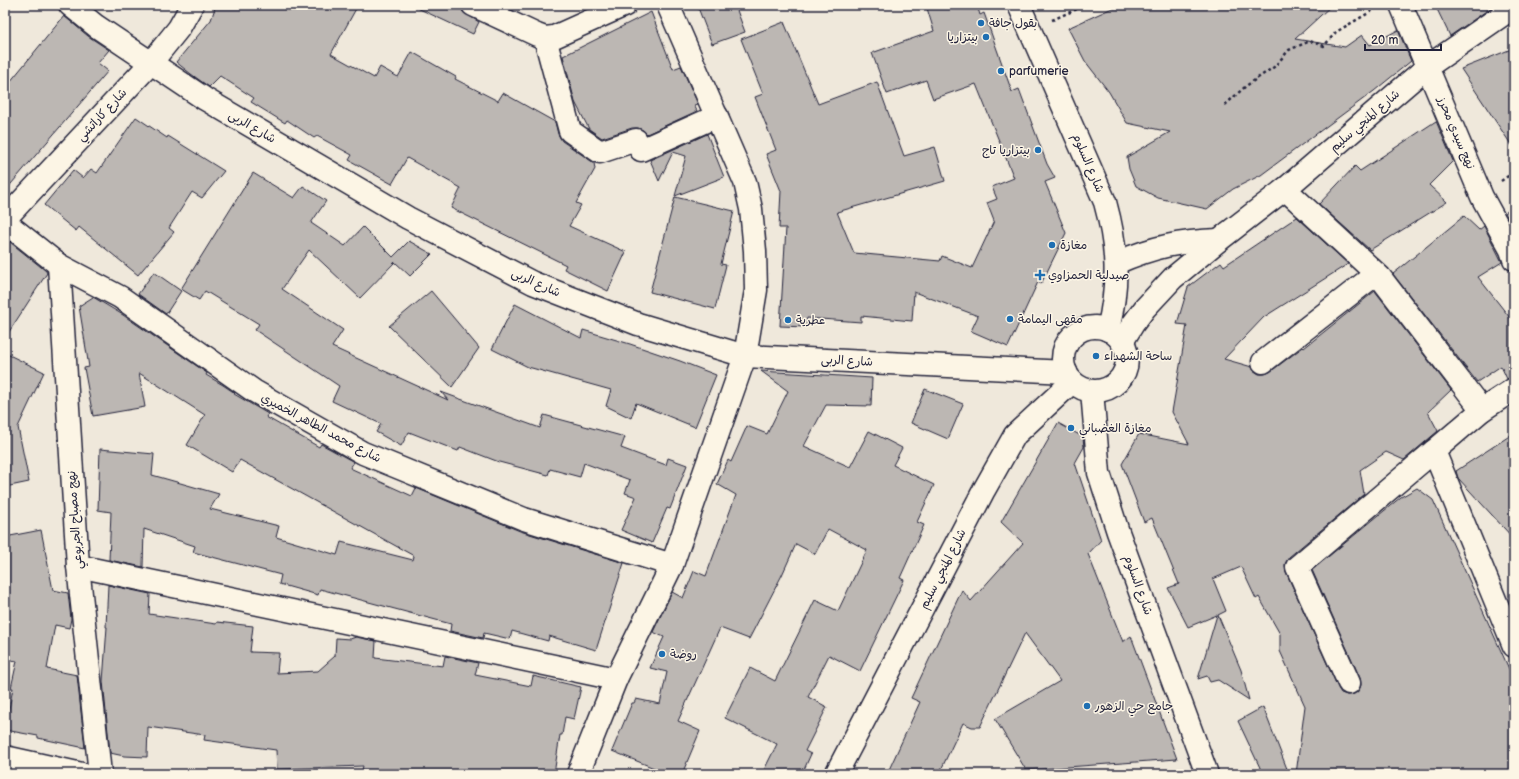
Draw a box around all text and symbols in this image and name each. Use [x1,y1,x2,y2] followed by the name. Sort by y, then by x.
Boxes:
[989,16,1037,31] place label: بقول جافة
[976,18,986,28] marker: بقول جافة
[1365,26,1441,52] scale bar
[947,30,978,45] place label: بيتزاريا
[981,32,991,42] marker: بيتزاريا
[1371,33,1398,48] text: 20 m
[1009,64,1069,79] place label: parfumerie
[996,66,1006,76] marker: parfumerie
[74,85,132,147] street label: شارع كاراتشي
[1327,87,1405,158] street label: شارع المنجي سليم
[1433,94,1478,172] street label: نهج سيدي محرز
[225,108,278,147] street label: شارع الربى
[1068,131,1107,195] street label: شارع السلوم
[982,143,1030,159] place label: بيتزاريا تاج
[1033,145,1043,155] marker: بيتزاريا تاج
[1060,238,1087,253] place label: مغازة
[1047,240,1057,250] marker: مغازة
[509,266,563,301] street label: شارع الربى
[1048,268,1129,284] place label: صيدلية الحمزاوي
[1035,270,1045,280] marker: صيدلية الحمزاوي
[1018,312,1083,327] place label: مقهى اليمامة
[796,313,825,328] place label: عطرية
[1005,314,1015,324] marker: مقهى اليمامة
[783,315,793,325] marker: عطرية
[1104,349,1172,364] place label: ساحة الشهداء
[1091,351,1101,361] marker: ساحة الشهداء
[821,352,873,371] street label: شارع الربى
[258,390,384,467] street label: شارع محمد الطاهر الخميري
[1079,421,1151,439] place label: مغازة الغضباني
[1066,423,1076,433] marker: مغازة الغضباني
[64,470,89,570] street label: نهج مصباح الجربوعي
[916,527,972,613] street label: شارع المنجي سليم
[1119,553,1156,617] street label: شارع السلوم
[670,647,697,662] place label: روضة
[657,649,667,659] marker: روضة
[1094,699,1173,717] place label: جامع حي الزهور
[1082,701,1092,711] marker: جامع حي الزهور

